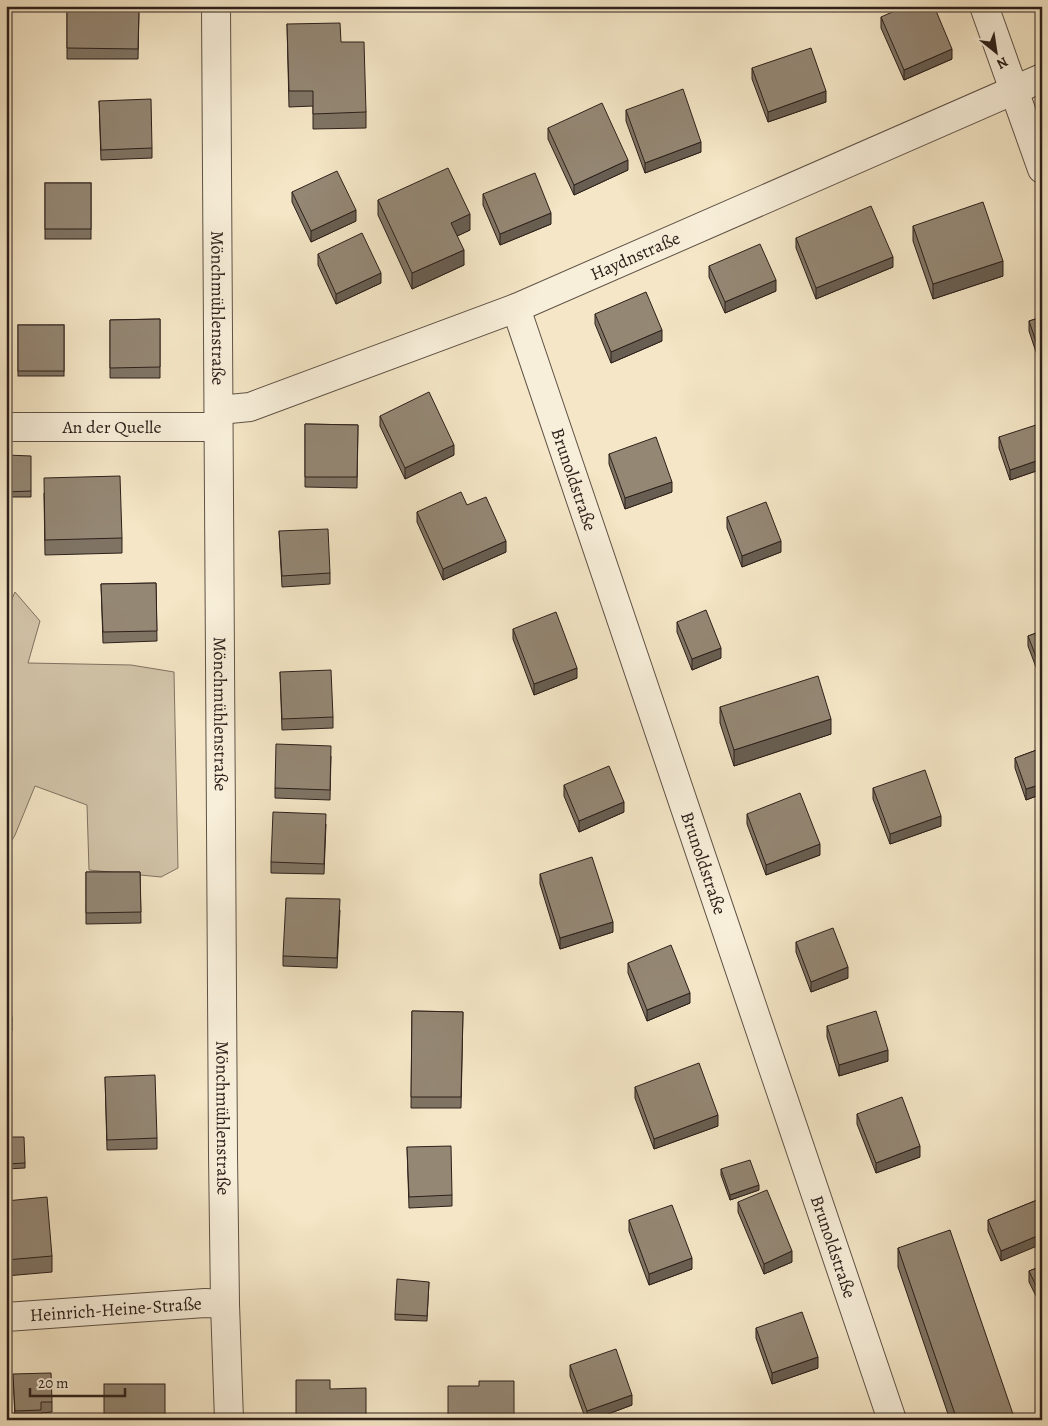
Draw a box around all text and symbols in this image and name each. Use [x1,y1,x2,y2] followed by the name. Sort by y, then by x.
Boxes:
[970,28,1020,78] north arrow
[993,52,1011,74] text: N
[587,226,684,286] street label: Haydnstraße
[205,231,230,385] street label: Mönchmühlenstraße
[61,415,162,439] street label: An der Quelle
[545,425,603,534] street label: Brunoldstraße
[208,637,233,791] street label: Mönchmühlenstraße
[675,809,732,918] street label: Brunoldstraße
[210,1041,236,1196] street label: Mönchmühlenstraße
[805,1192,862,1301] street label: Brunoldstraße
[29,1291,203,1327] street label: Heinrich-Heine-Straße
[30,1366,125,1398] scale bar
[38,1373,69,1393] text: 20 m

